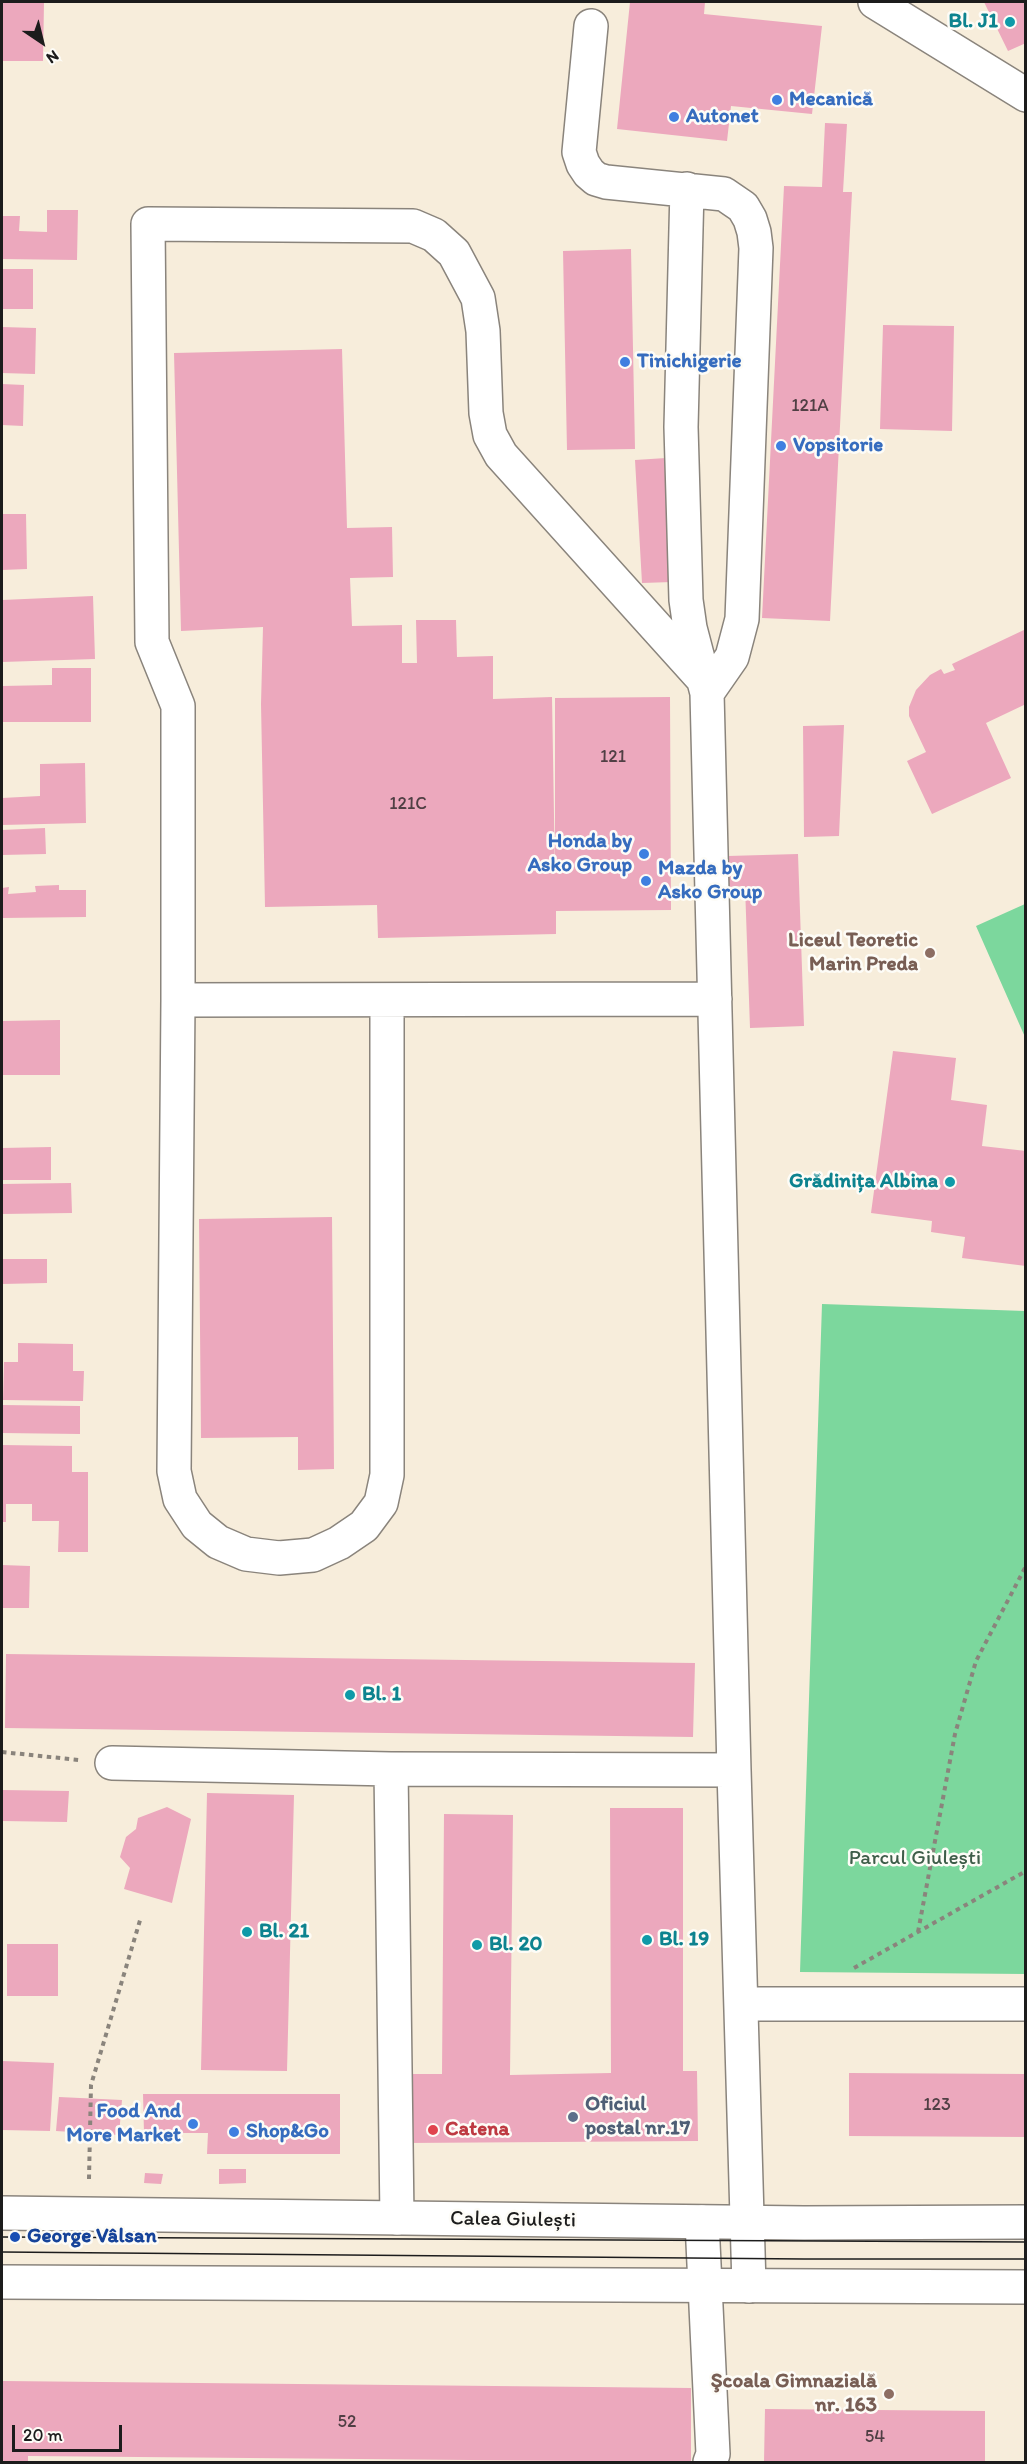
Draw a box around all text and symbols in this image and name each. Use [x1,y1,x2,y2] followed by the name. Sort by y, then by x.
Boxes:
[949,9,998,35] place label: Bl. J1
[12,12,72,72] north arrow
[1003,15,1017,29] marker: Bl. J1
[43,46,62,68] text: N
[789,87,873,113] place label: Mecanică
[770,93,784,107] marker: Mecanică
[686,104,759,130] place label: Autonet
[667,110,681,124] marker: Autonet
[637,349,742,375] place label: Tinichigerie
[618,355,632,369] marker: Tinichigerie
[791,395,829,417] house number: 121A
[793,433,883,459] place label: Vopsitorie
[774,439,788,453] marker: Vopsitorie
[600,746,626,768] house number: 121
[389,793,427,815] house number: 121C
[528,829,632,879] place label: Honda by Asko Group
[637,847,651,861] marker: Honda by Asko Group
[658,856,762,906] place label: Mazda by Asko Group
[639,874,653,888] marker: Mazda by Asko Group
[788,928,918,978] place label: Liceul Teoretic Marin Preda
[923,946,937,960] marker: Liceul Teoretic Marin Preda
[789,1169,938,1195] place label: Grădinița Albina
[943,1175,957,1189] marker: Grădinița Albina
[362,1682,401,1708] place label: Bl. 1
[343,1688,357,1702] marker: Bl. 1
[849,1846,981,1872] park label: Parcul Giulești
[259,1919,309,1945] place label: Bl. 21
[240,1925,254,1939] marker: Bl. 21
[659,1927,709,1953] place label: Bl. 19
[489,1932,542,1958] place label: Bl. 20
[640,1933,654,1947] marker: Bl. 19
[470,1938,484,1952] marker: Bl. 20
[585,2092,690,2142] place label: Oficiul postal nr.17
[923,2094,951,2116] house number: 123
[66,2099,181,2149] place label: Food And More Market
[566,2110,580,2124] marker: Oficiul postal nr.17
[186,2117,200,2131] marker: Food And More Market
[445,2117,509,2143] place label: Catena
[246,2119,329,2145] place label: Shop&Go
[426,2123,440,2137] marker: Catena
[227,2125,241,2139] marker: Shop&Go
[450,2206,576,2234] street label: Calea Giulești
[27,2224,157,2250] place label: George Vâlsan
[8,2230,22,2244] marker: George Vâlsan
[711,2369,877,2419] place label: Şcoala Gimnazială nr. 163
[882,2387,896,2401] marker: Şcoala Gimnazială nr. 163
[338,2411,356,2433] house number: 52
[15,2413,124,2451] scale bar
[23,2424,63,2446] text: 20 m
[865,2426,885,2448] house number: 54

